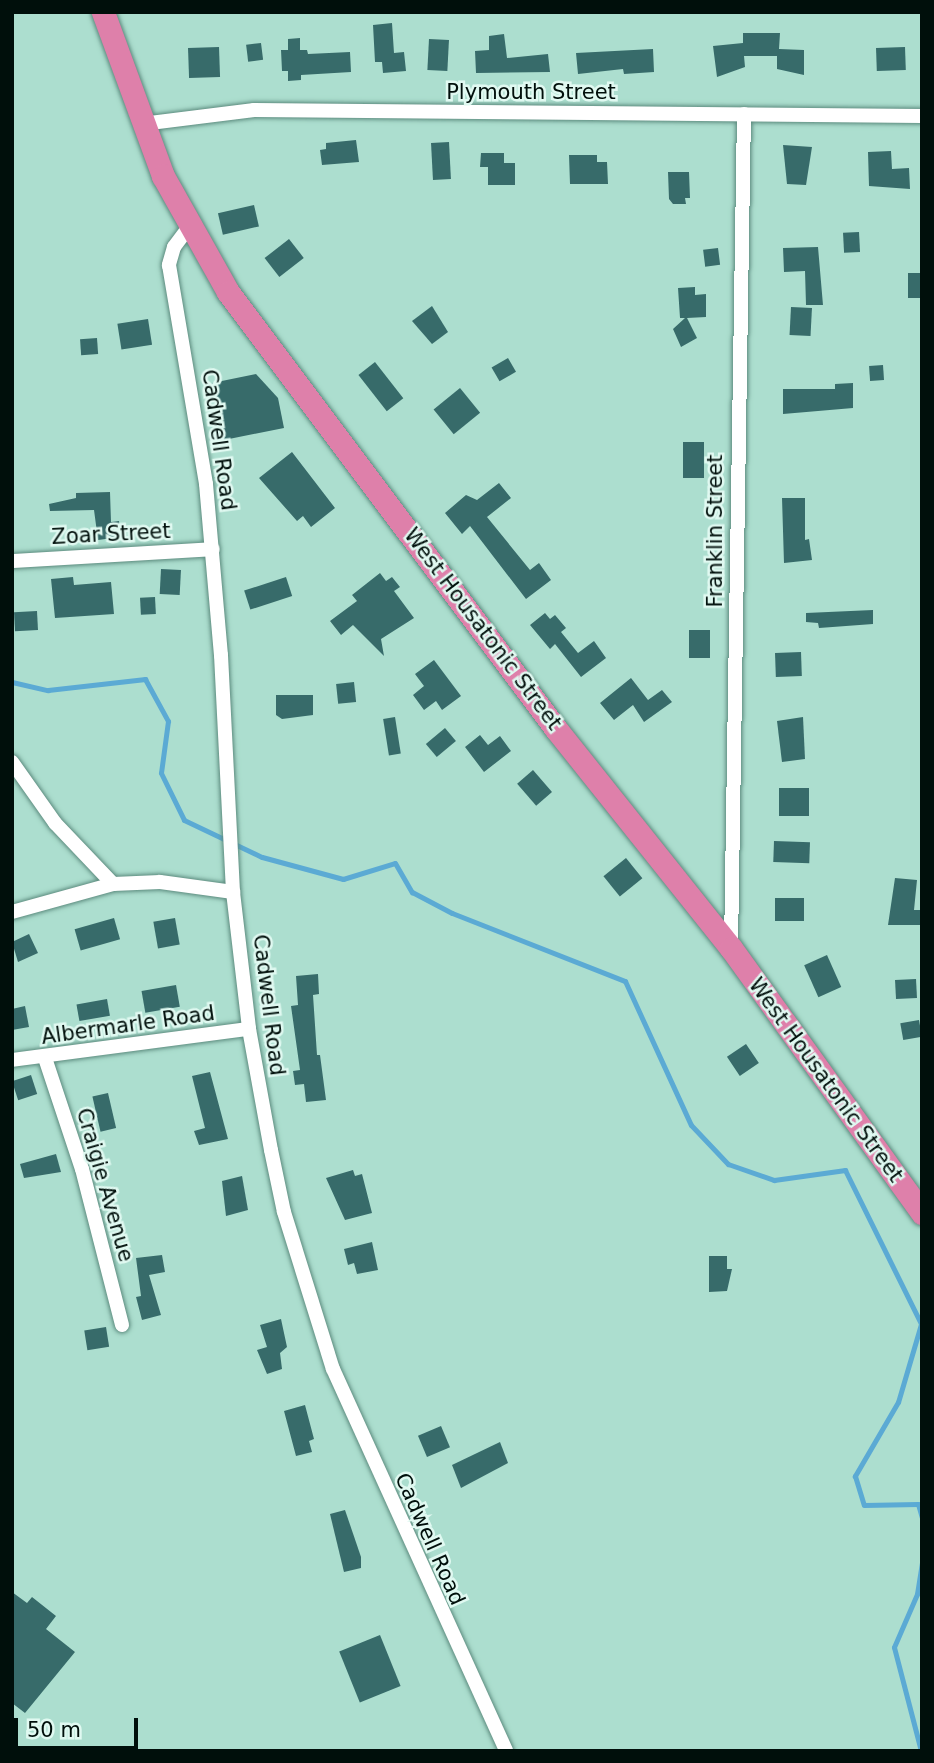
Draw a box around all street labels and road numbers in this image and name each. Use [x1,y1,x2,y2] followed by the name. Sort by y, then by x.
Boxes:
[446,79,616,105] street label: Plymouth Street
[197,368,241,512] street label: Cadwell Road
[702,455,728,607] street label: Franklin Street
[51,518,171,550] street label: Zoar Street
[399,523,567,735] street label: West Housatonic Street
[248,933,290,1077] street label: Cadwell Road
[743,973,909,1187] street label: West Housatonic Street
[40,1000,216,1050] street label: Albermarle Road
[71,1105,139,1265] street label: Craigie Avenue
[390,1469,470,1609] street label: Cadwell Road

